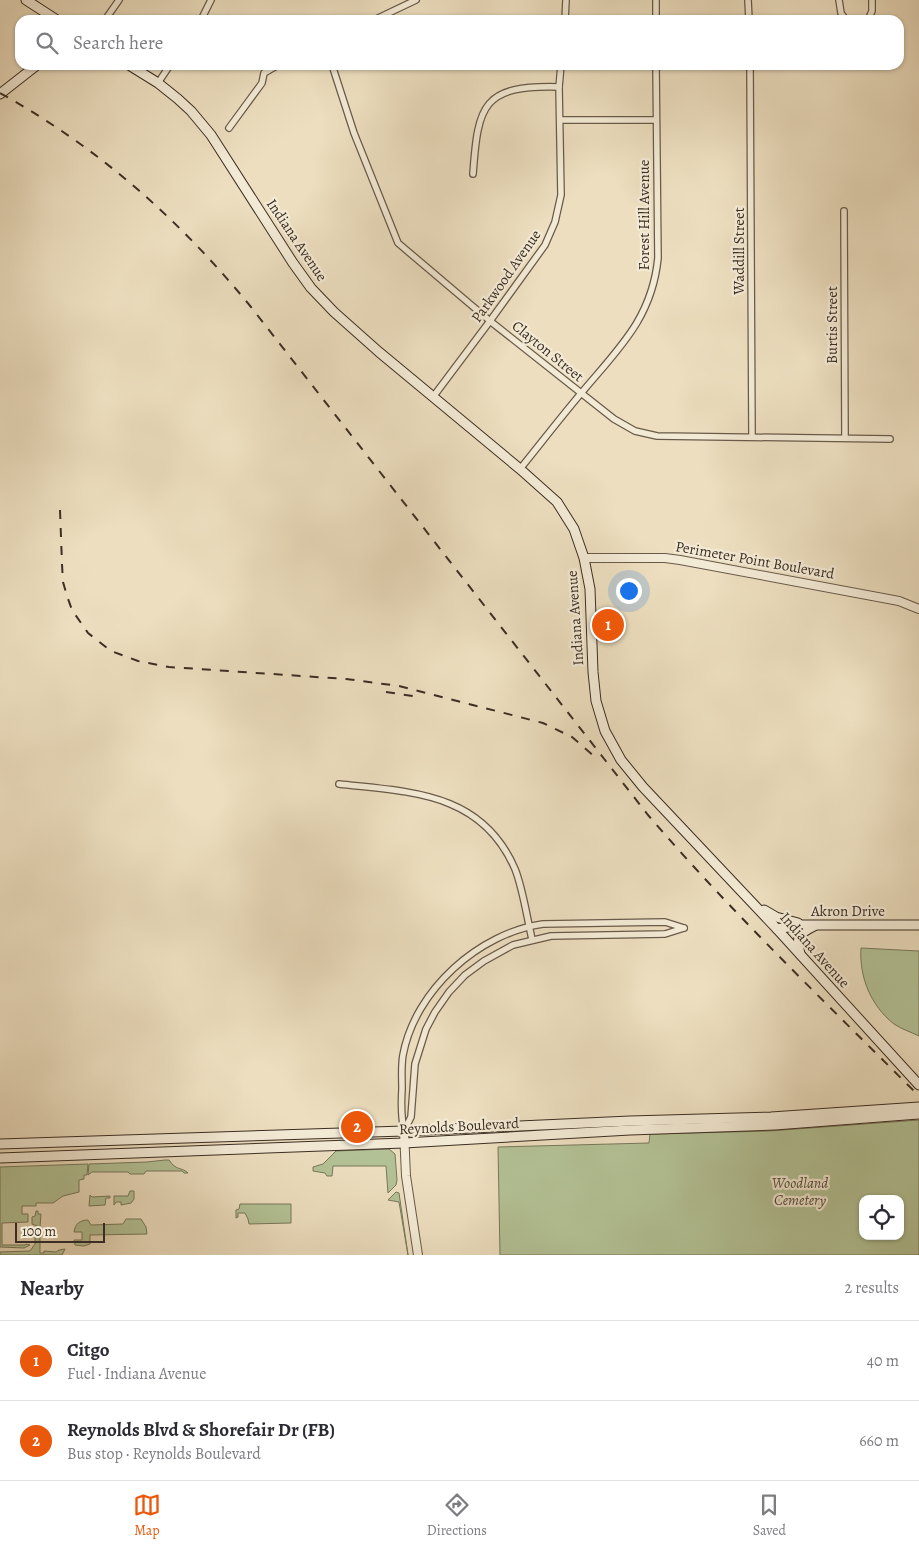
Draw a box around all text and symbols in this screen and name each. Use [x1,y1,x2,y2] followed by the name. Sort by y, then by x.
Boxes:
[15,15,904,70] search box
[33,29,61,57] icon: search
[73,30,163,56] text: Search here
[634,159,654,271] street label: Forest Hill Avenue
[262,195,332,285] street label: Indiana Avenue
[729,207,749,296] street label: Waddill Street
[467,225,546,326] street label: Parkwood Avenue
[822,286,842,364] street label: Burtis Street
[508,316,588,386] street label: Clayton Street
[674,536,837,584] street label: Perimeter Point Boulevard
[562,569,588,666] street label: Indiana Avenue
[616,578,642,604] your location
[592,606,624,644] pin: 1
[810,901,885,921] street label: Akron Drive
[776,908,855,992] street label: Indiana Avenue
[341,1108,373,1146] pin: 2
[398,1113,521,1139] street label: Reynolds Boulevard
[772,1173,828,1210] park label: Woodland Cemetery
[859,1195,904,1240] map controls
[859,1195,904,1240] button: locate
[15,1220,105,1243] scale bar
[22,1222,56,1241] text: 100 m
[20,1274,83,1302] text: Nearby
[844,1277,899,1299] text: 2 results
[67,1337,110,1363] text: Citgo
[33,1350,39,1372] text: 1
[867,1350,899,1372] text: 40 m
[67,1363,206,1385] text: Fuel · Indiana Avenue
[67,1417,335,1443] text: Reynolds Blvd & Shorefair Dr (FB)
[32,1430,40,1452] text: 2
[859,1430,899,1452] text: 660 m
[67,1443,261,1465] text: Bus stop · Reynolds Boulevard
[133,1491,161,1540] tab: Map
[427,1491,487,1540] tab: Directions
[753,1491,786,1540] tab: Saved

